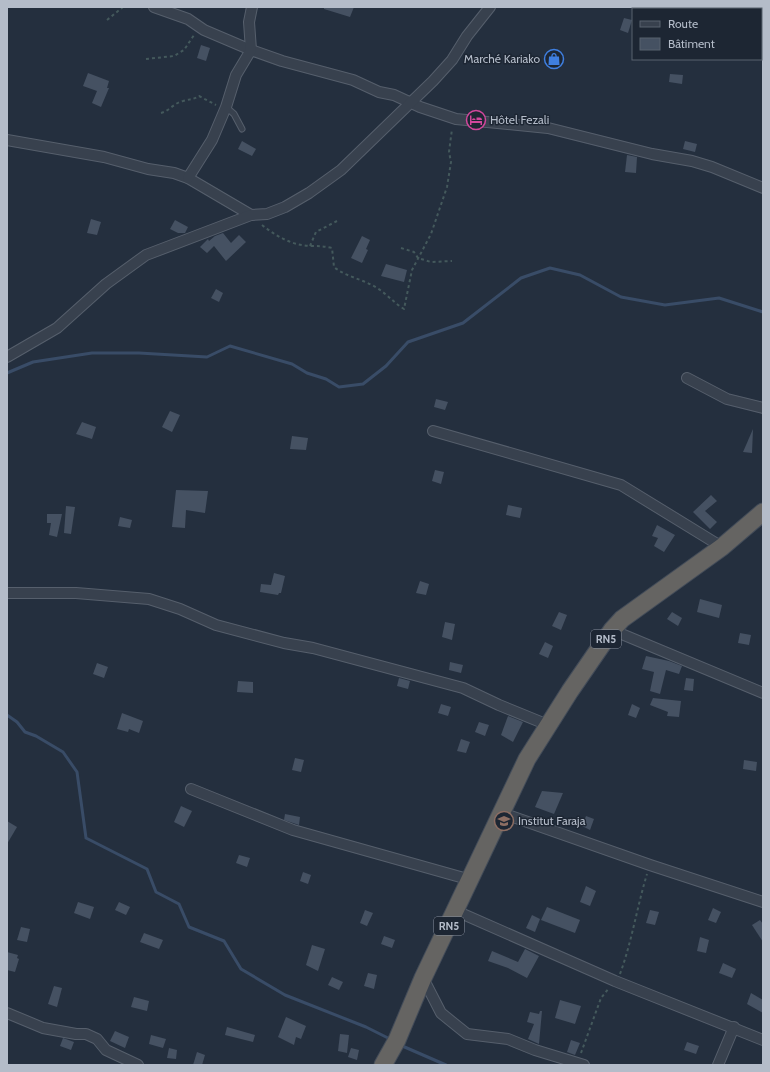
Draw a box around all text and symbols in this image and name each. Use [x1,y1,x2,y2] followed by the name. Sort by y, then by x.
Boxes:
[632,8,762,60] legend
[668,16,698,31] text: Route
[668,36,715,51] text: Bâtiment
[543,48,565,70] shop icon: Marché Kariako
[464,51,540,66] place label: Marché Kariako
[465,109,487,131] hotel icon: Hôtel Fezali
[490,112,549,127] place label: Hôtel Fezali
[591,630,621,648] road number: RN5
[493,810,515,832] school or university icon: Institut Faraja
[518,813,586,828] place label: Institut Faraja
[434,917,464,935] road number: RN5

